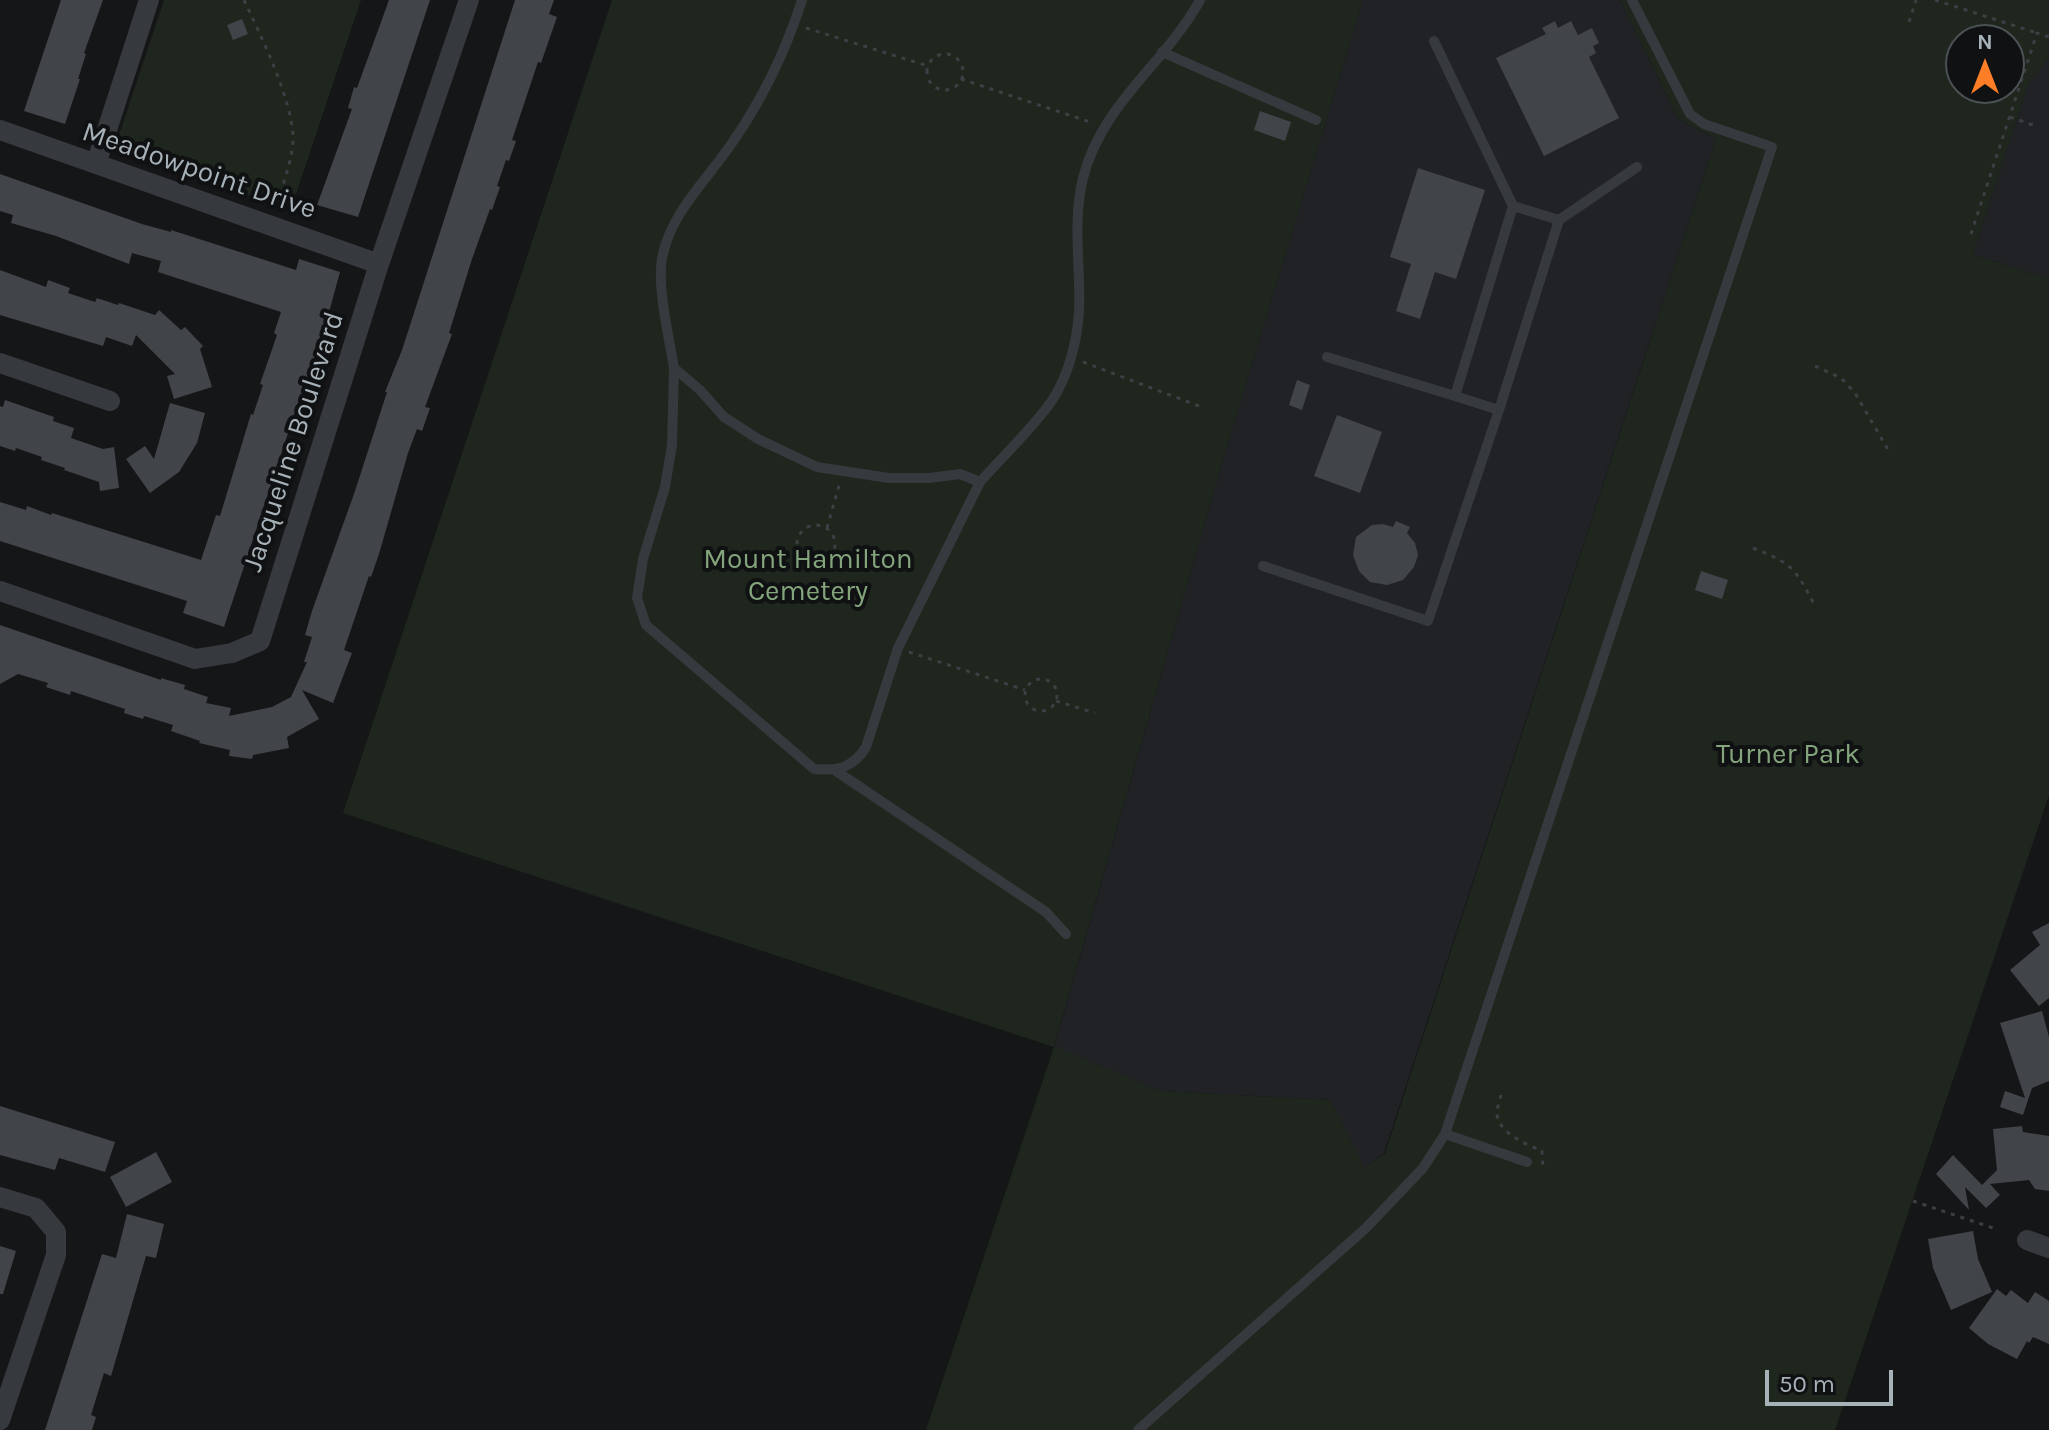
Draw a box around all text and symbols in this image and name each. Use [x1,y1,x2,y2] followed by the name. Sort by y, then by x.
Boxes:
[1945,24,2025,104] north arrow
[1977,29,1993,55] text: N
[78,115,320,227] street label: Meadowpoint Drive
[236,308,352,576] street label: Jacqueline Boulevard
[703,543,913,609] park label: Mount Hamilton Cemetery
[1716,738,1860,772] park label: Turner Park
[1769,1354,1897,1404] scale bar
[1779,1370,1835,1398] text: 50 m

